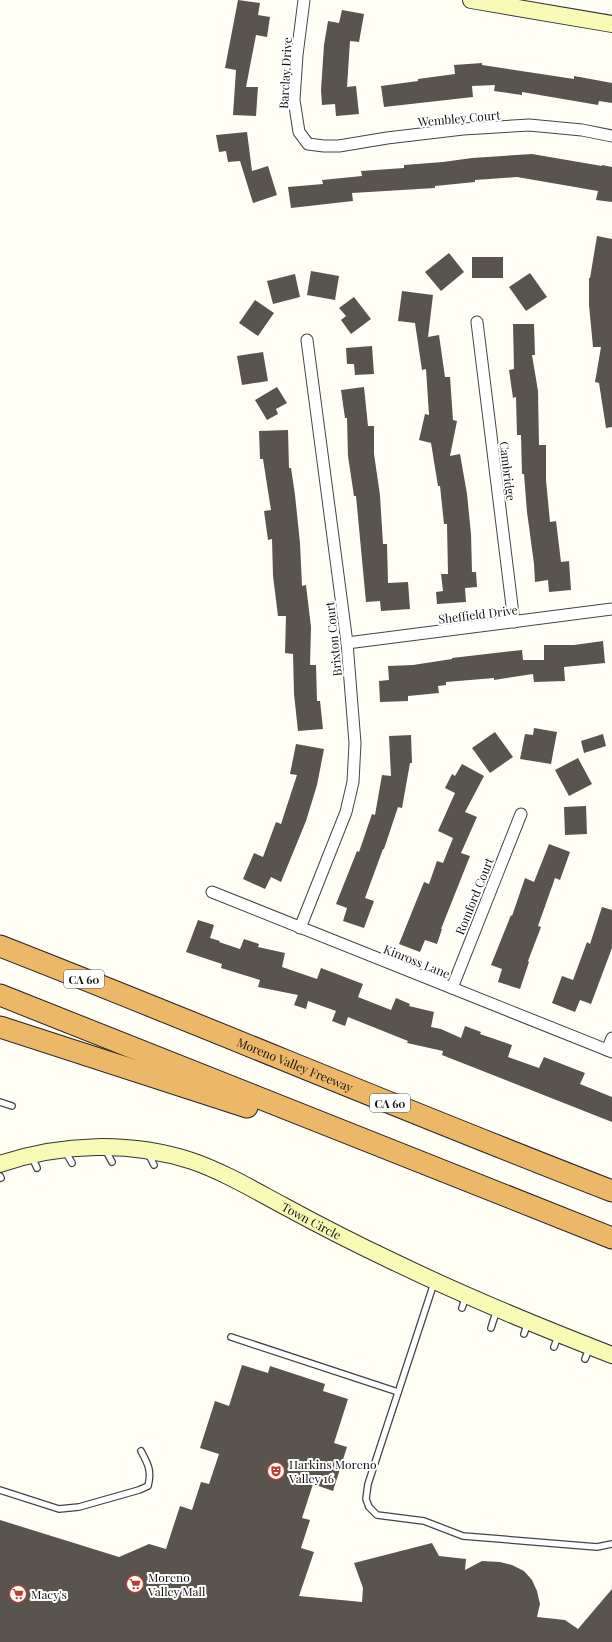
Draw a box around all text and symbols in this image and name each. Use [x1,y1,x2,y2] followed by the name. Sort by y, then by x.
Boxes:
[275,37,295,109] street label: Barclay Drive
[416,106,502,130] street label: Wembley Court
[496,440,520,502] street label: Cambridge
[321,600,345,677] street label: Brixton Court
[438,601,518,627] street label: Sheffield Drive
[451,854,497,937] street label: Romford Court
[381,940,453,982] street label: Kinross Lane
[64,970,104,988] road number: CA 60
[235,1034,355,1095] street label: Moreno Valley Freeway
[370,1094,410,1112] road number: CA 60
[279,1198,344,1243] street label: Town Circle
[288,1456,377,1486] place label: Harkins Moreno Valley 16
[266,1461,286,1481] theatre icon: Harkins Moreno Valley 16
[147,1569,206,1599] place label: Moreno Valley Mall
[125,1574,145,1594] supermarket icon: Moreno Valley Mall
[8,1584,28,1604] supermarket icon: Macy's
[31,1586,67,1602] place label: Macy's

